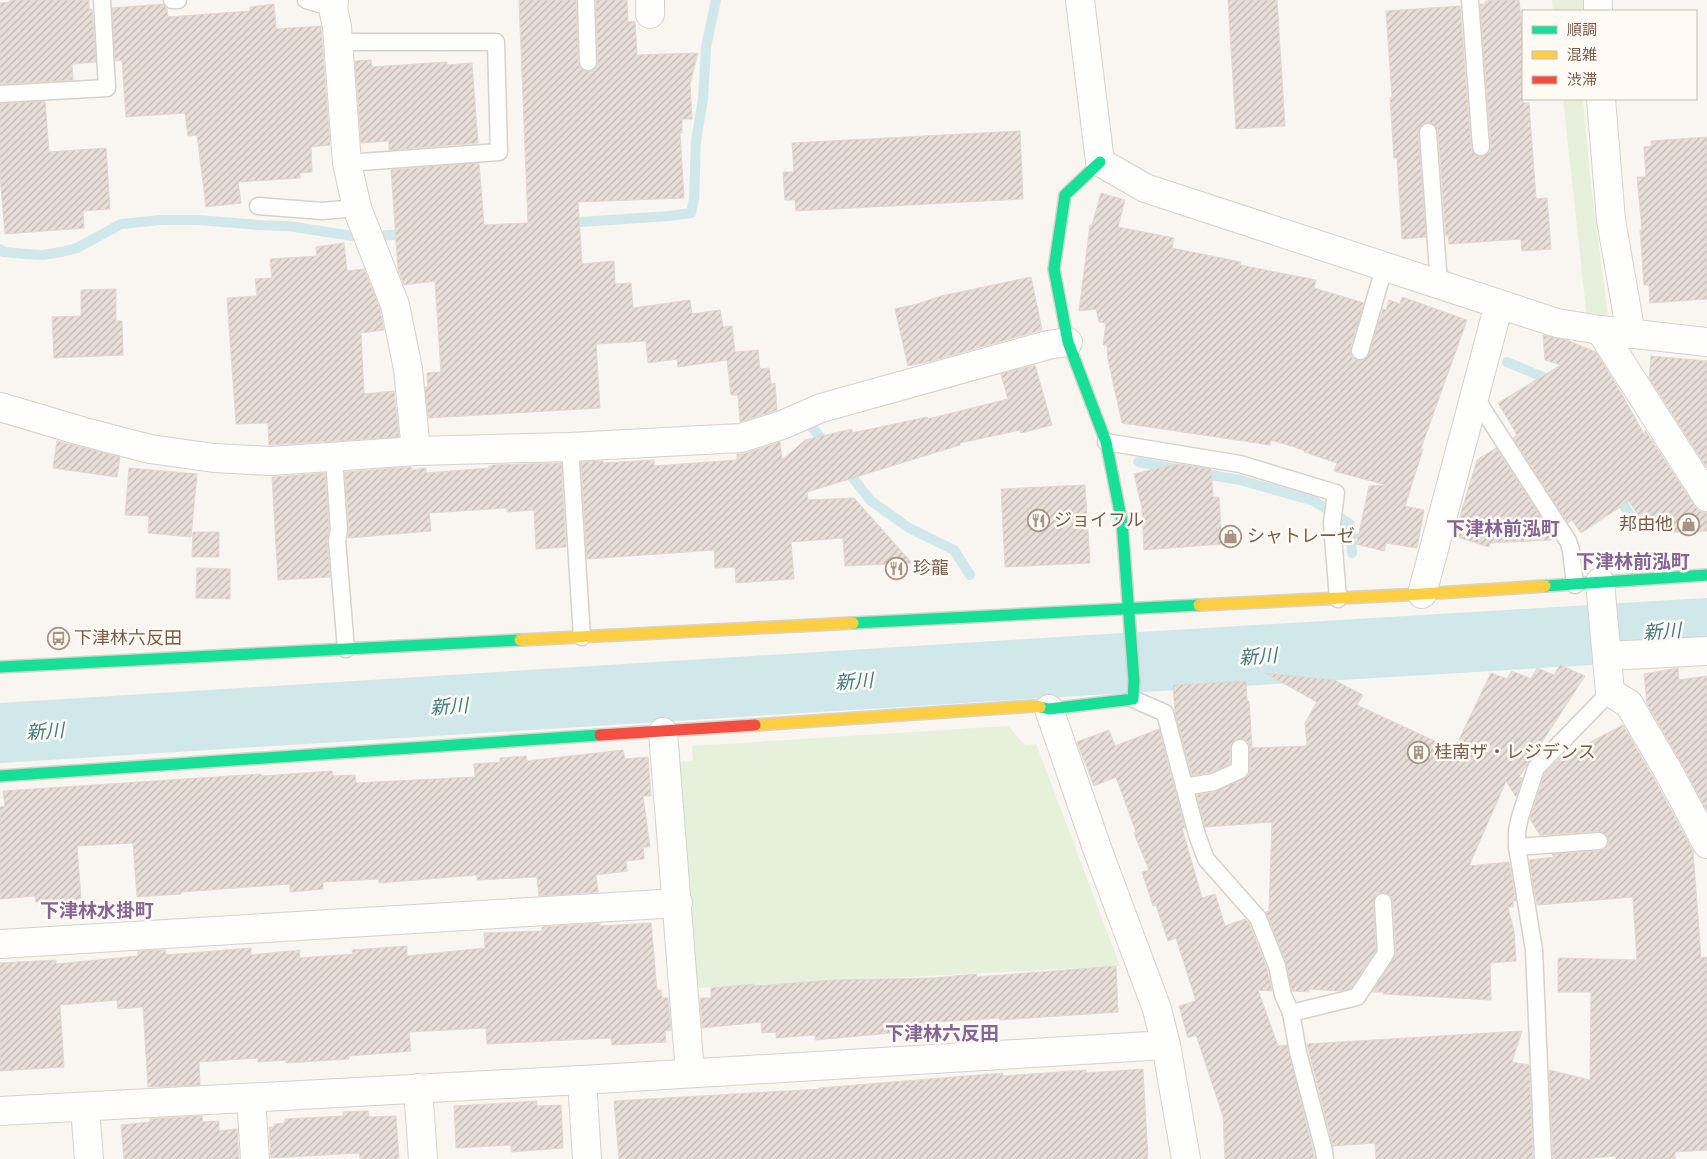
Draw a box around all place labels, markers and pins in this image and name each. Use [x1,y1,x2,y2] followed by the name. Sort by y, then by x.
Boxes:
[1026,508,1050,532] restaurant icon: ジョイフル
[1054,509,1144,530] place label: ジョイフル
[1677,512,1701,536] shop icon: 邦由他
[1619,513,1673,534] place label: 邦由他
[1219,524,1243,548] shop icon: シャトレーゼ
[1247,525,1355,546] place label: シャトレーゼ
[885,556,909,580] restaurant icon: 珍龍
[913,557,949,578] place label: 珍龍
[46,626,70,650] bus stop icon: 下津林六反田
[74,627,182,648] place label: 下津林六反田
[1406,740,1430,764] building icon: 桂南ザ・レジデンス
[1434,741,1596,762] place label: 桂南ザ・レジデンス

